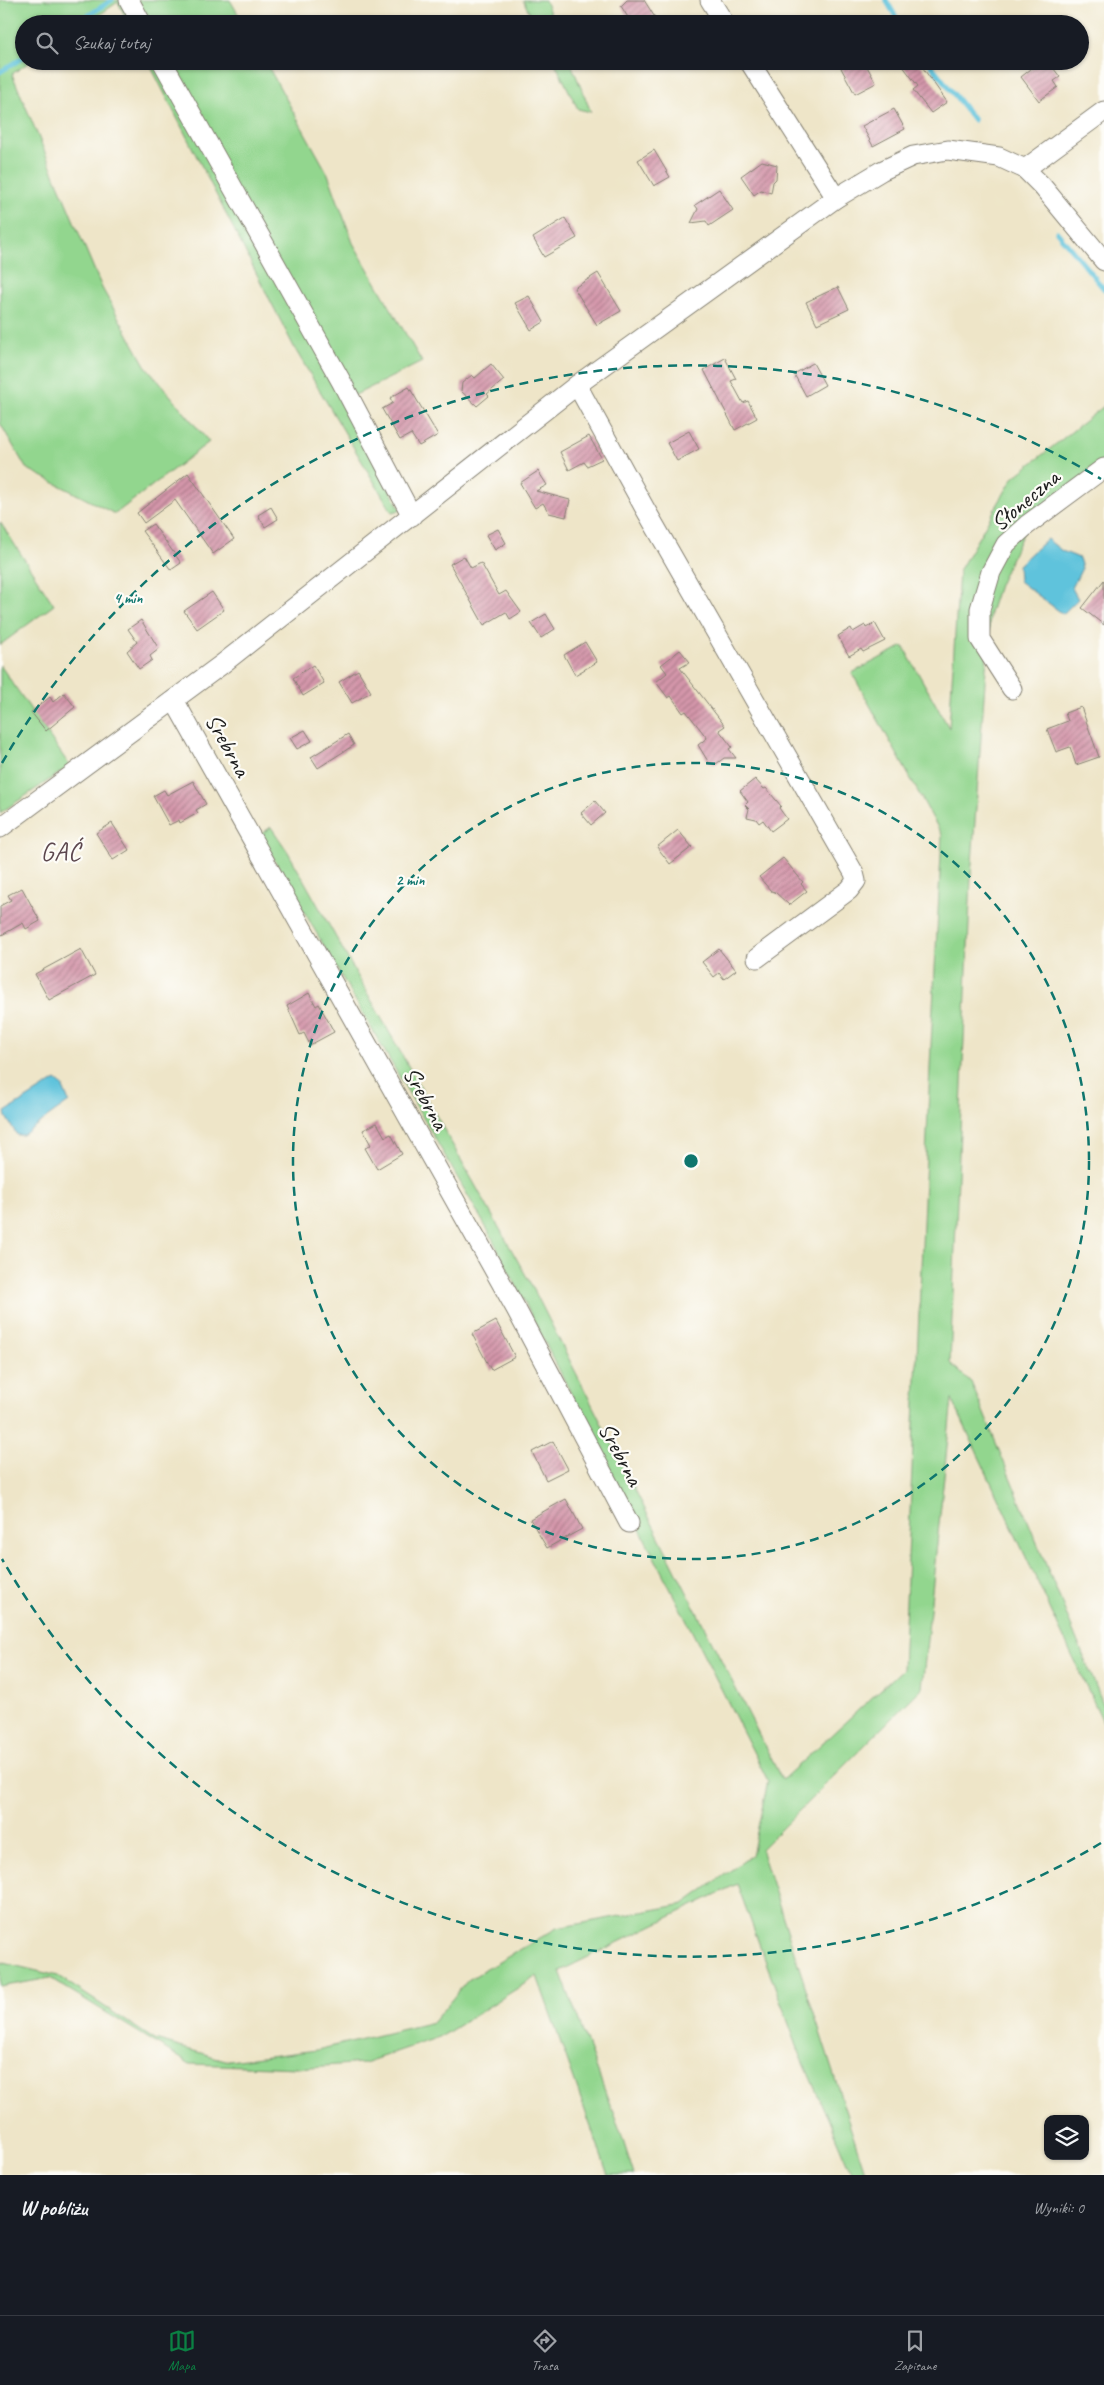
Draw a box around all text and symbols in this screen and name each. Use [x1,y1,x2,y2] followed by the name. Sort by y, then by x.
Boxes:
[15,15,1089,70] search box
[33,29,61,57] icon: search
[73,31,150,55] text: Szukaj tutaj
[984,461,1067,537] street label: Słoneczna
[114,589,143,608] text: 4 min
[199,708,258,783] street label: Srebrna
[41,835,84,868] district label: GAĆ
[396,871,425,890] text: 2 min
[397,1061,456,1136] street label: Srebrna
[682,1152,700,1170] centre of rings
[592,1417,651,1492] street label: Srebrna
[1044,2115,1089,2160] map controls
[1044,2115,1089,2160] button: layers
[20,2195,87,2221] text: W pobliżu
[1033,2198,1084,2218] text: Wyniki: 0
[168,2327,196,2374] tab: Mapa
[531,2327,559,2374] tab: Trasa
[894,2327,936,2374] tab: Zapisane

